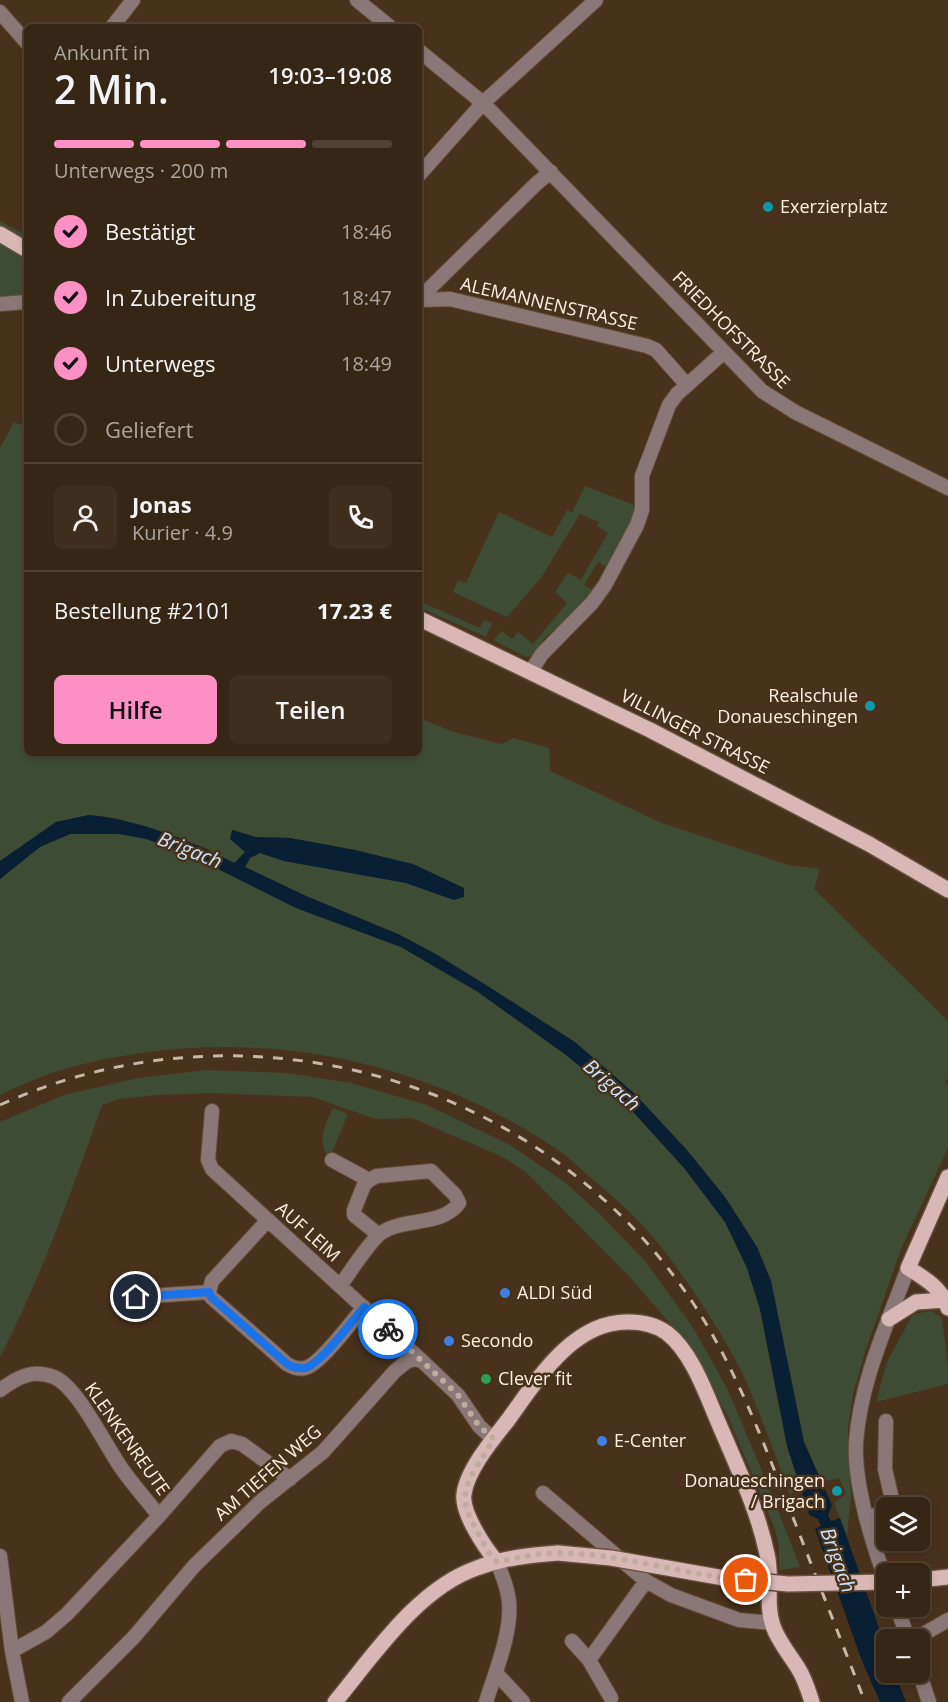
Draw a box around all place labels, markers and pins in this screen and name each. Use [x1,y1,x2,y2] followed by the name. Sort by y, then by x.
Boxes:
[780,194,888,218] place label: Exerzierplatz
[761,200,775,214] marker: Exerzierplatz
[717,683,858,728] place label: Realschule Donaueschingen
[863,699,877,713] marker: Realschule Donaueschingen
[110,1271,161,1322] pin
[517,1280,592,1304] place label: ALDI Süd
[498,1286,512,1300] marker: ALDI Süd
[461,1328,533,1352] place label: Secondo
[442,1334,456,1348] marker: Secondo
[498,1366,572,1390] place label: Clever fit
[479,1372,493,1386] marker: Clever fit
[614,1428,687,1452] place label: E-Center
[595,1434,609,1448] marker: E-Center
[684,1468,825,1513] place label: Donaueschingen / Brigach
[830,1484,844,1498] marker: Donaueschingen / Brigach
[720,1554,771,1605] pin

